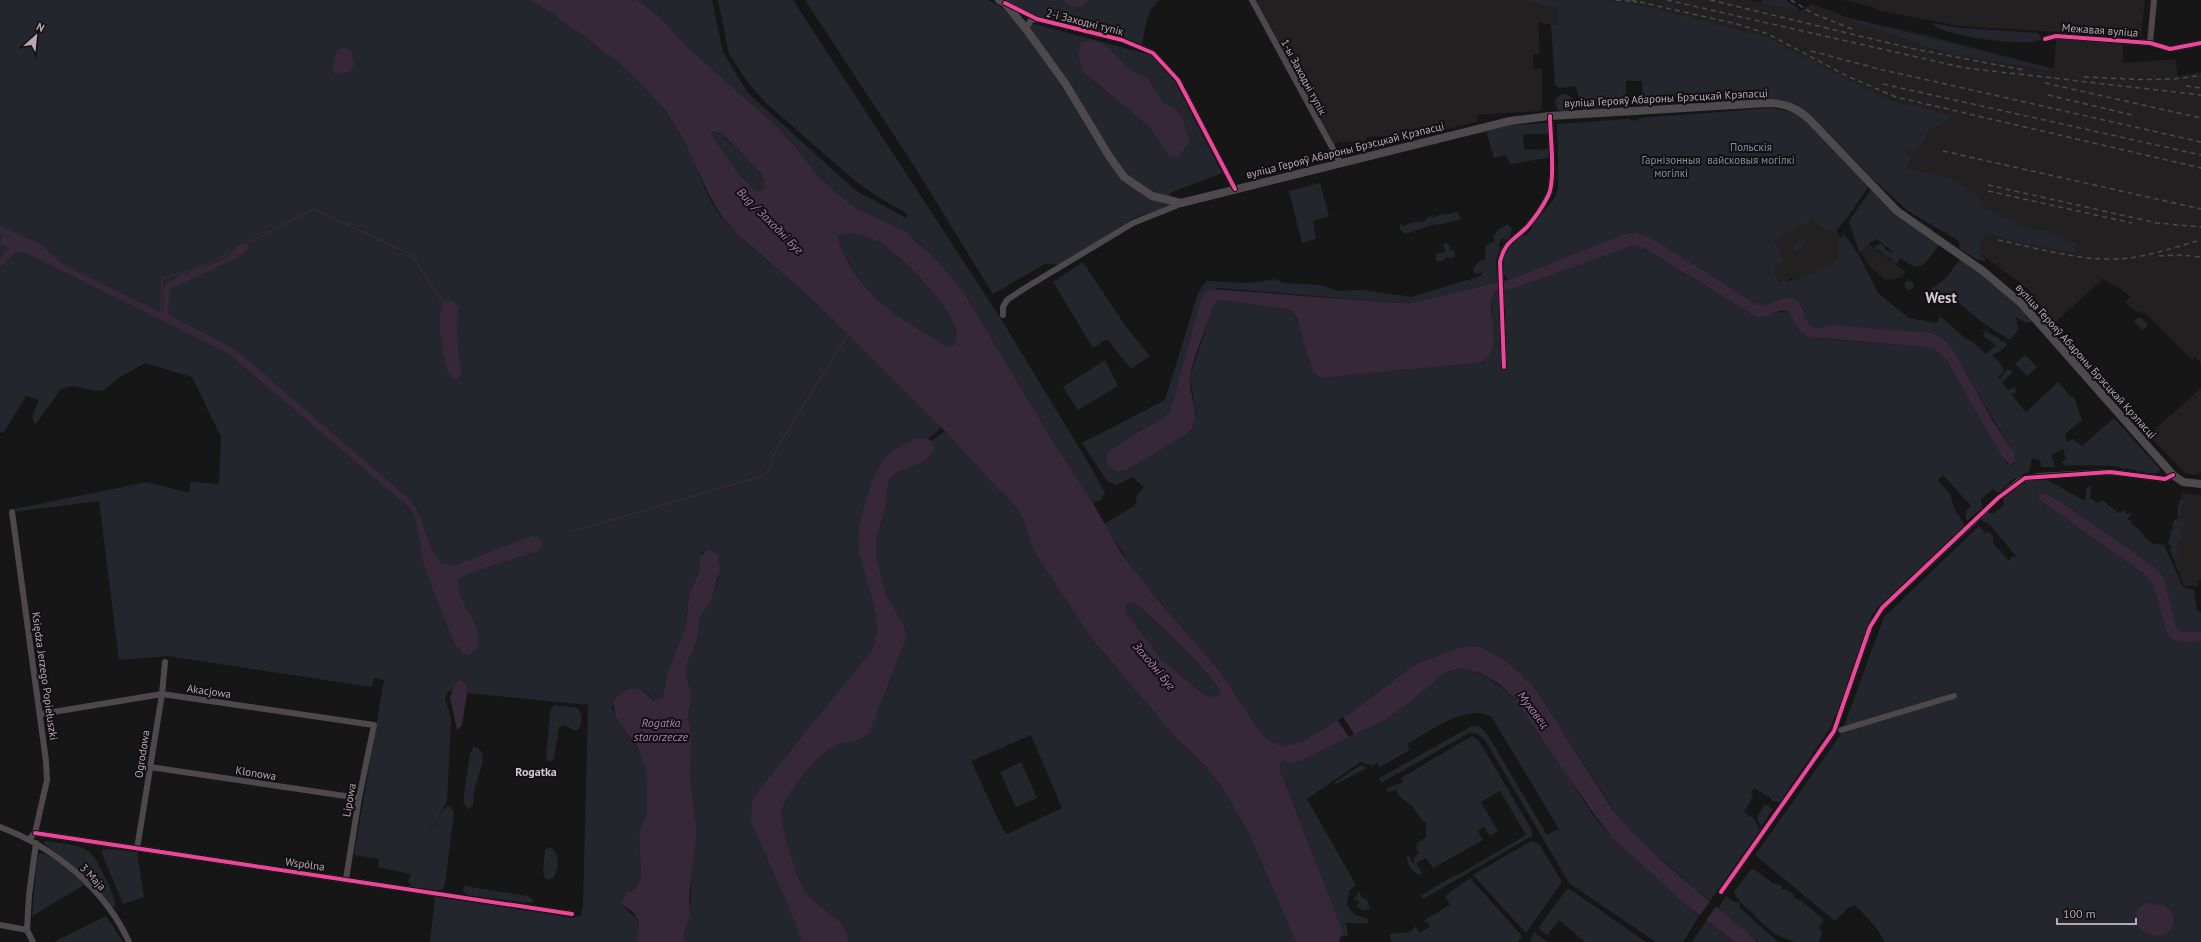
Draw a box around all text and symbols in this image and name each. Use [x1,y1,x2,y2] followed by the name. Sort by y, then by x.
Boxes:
[1045,6,1126,39] street label: 2-і Заходні тупік
[16,16,56,56] north arrow
[34,19,47,35] text: N
[2061,20,2139,40] street label: Межавая вуліца
[1278,37,1330,118] street label: 1-ы Заходні тупік
[1564,86,1768,110] street label: вуліца Герояў Абароны Брэсцкай Крэпасці
[1245,119,1446,181] street label: вуліца Герояў Абароны Брэсцкай Крэпасці
[1707,140,1795,167] park label: Польскія вайсковыя могілкі
[1641,153,1701,180] park label: Гарнізонныя могілкі
[734,184,807,257] water label: Bug / Заходні Буг
[2013,281,2159,441] street label: вуліца Герояў Абароны Брэсцкай Крэпасці
[1925,288,1957,307] district label: West
[29,611,61,741] street label: Księdza Jerzego Popiełuszki
[1130,638,1179,693] water label: Заходні Буг
[186,681,232,701] street label: Akacjowa
[1514,688,1552,731] water label: Мухавец
[634,715,689,744] water label: Rogatka starorzecze
[131,729,153,779] street label: Ogrodowa
[235,763,277,783] street label: Klonowa
[515,764,557,779] district label: Rogatka
[339,782,359,818] street label: Lipowa
[284,854,326,874] street label: Wspólna
[77,861,109,893] street label: 3 Maja
[2057,900,2136,926] scale bar
[2063,906,2096,921] text: 100 m

